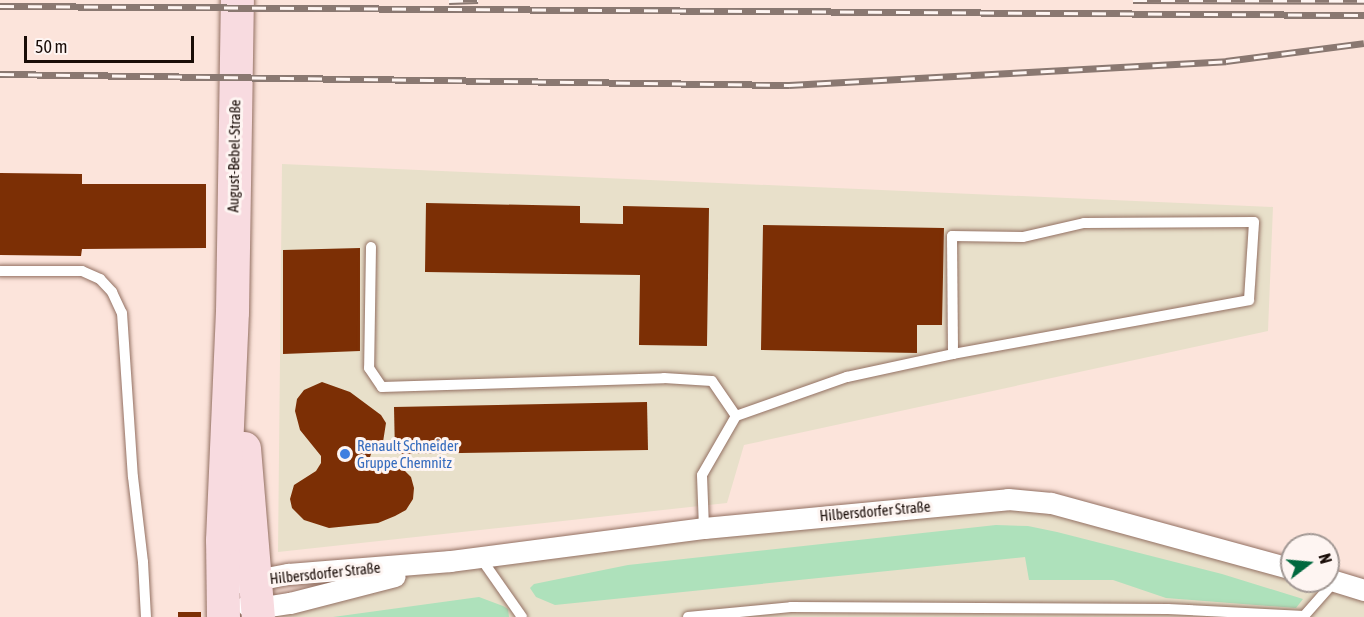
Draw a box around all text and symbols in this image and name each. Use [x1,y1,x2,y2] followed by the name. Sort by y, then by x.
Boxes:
[27,24,196,62] scale bar
[35,36,67,57] text: 50 m
[224,99,244,213] street label: August-Bebel-Straße
[357,436,458,471] place label: Renault Schneider Gruppe Chemnitz
[338,447,352,461] marker: Renault Schneider Gruppe Chemnitz
[819,497,931,525] street label: Hilbersdorfer Straße
[1280,533,1340,593] north arrow
[1315,552,1335,566] text: N
[269,558,381,588] street label: Hilbersdorfer Straße

